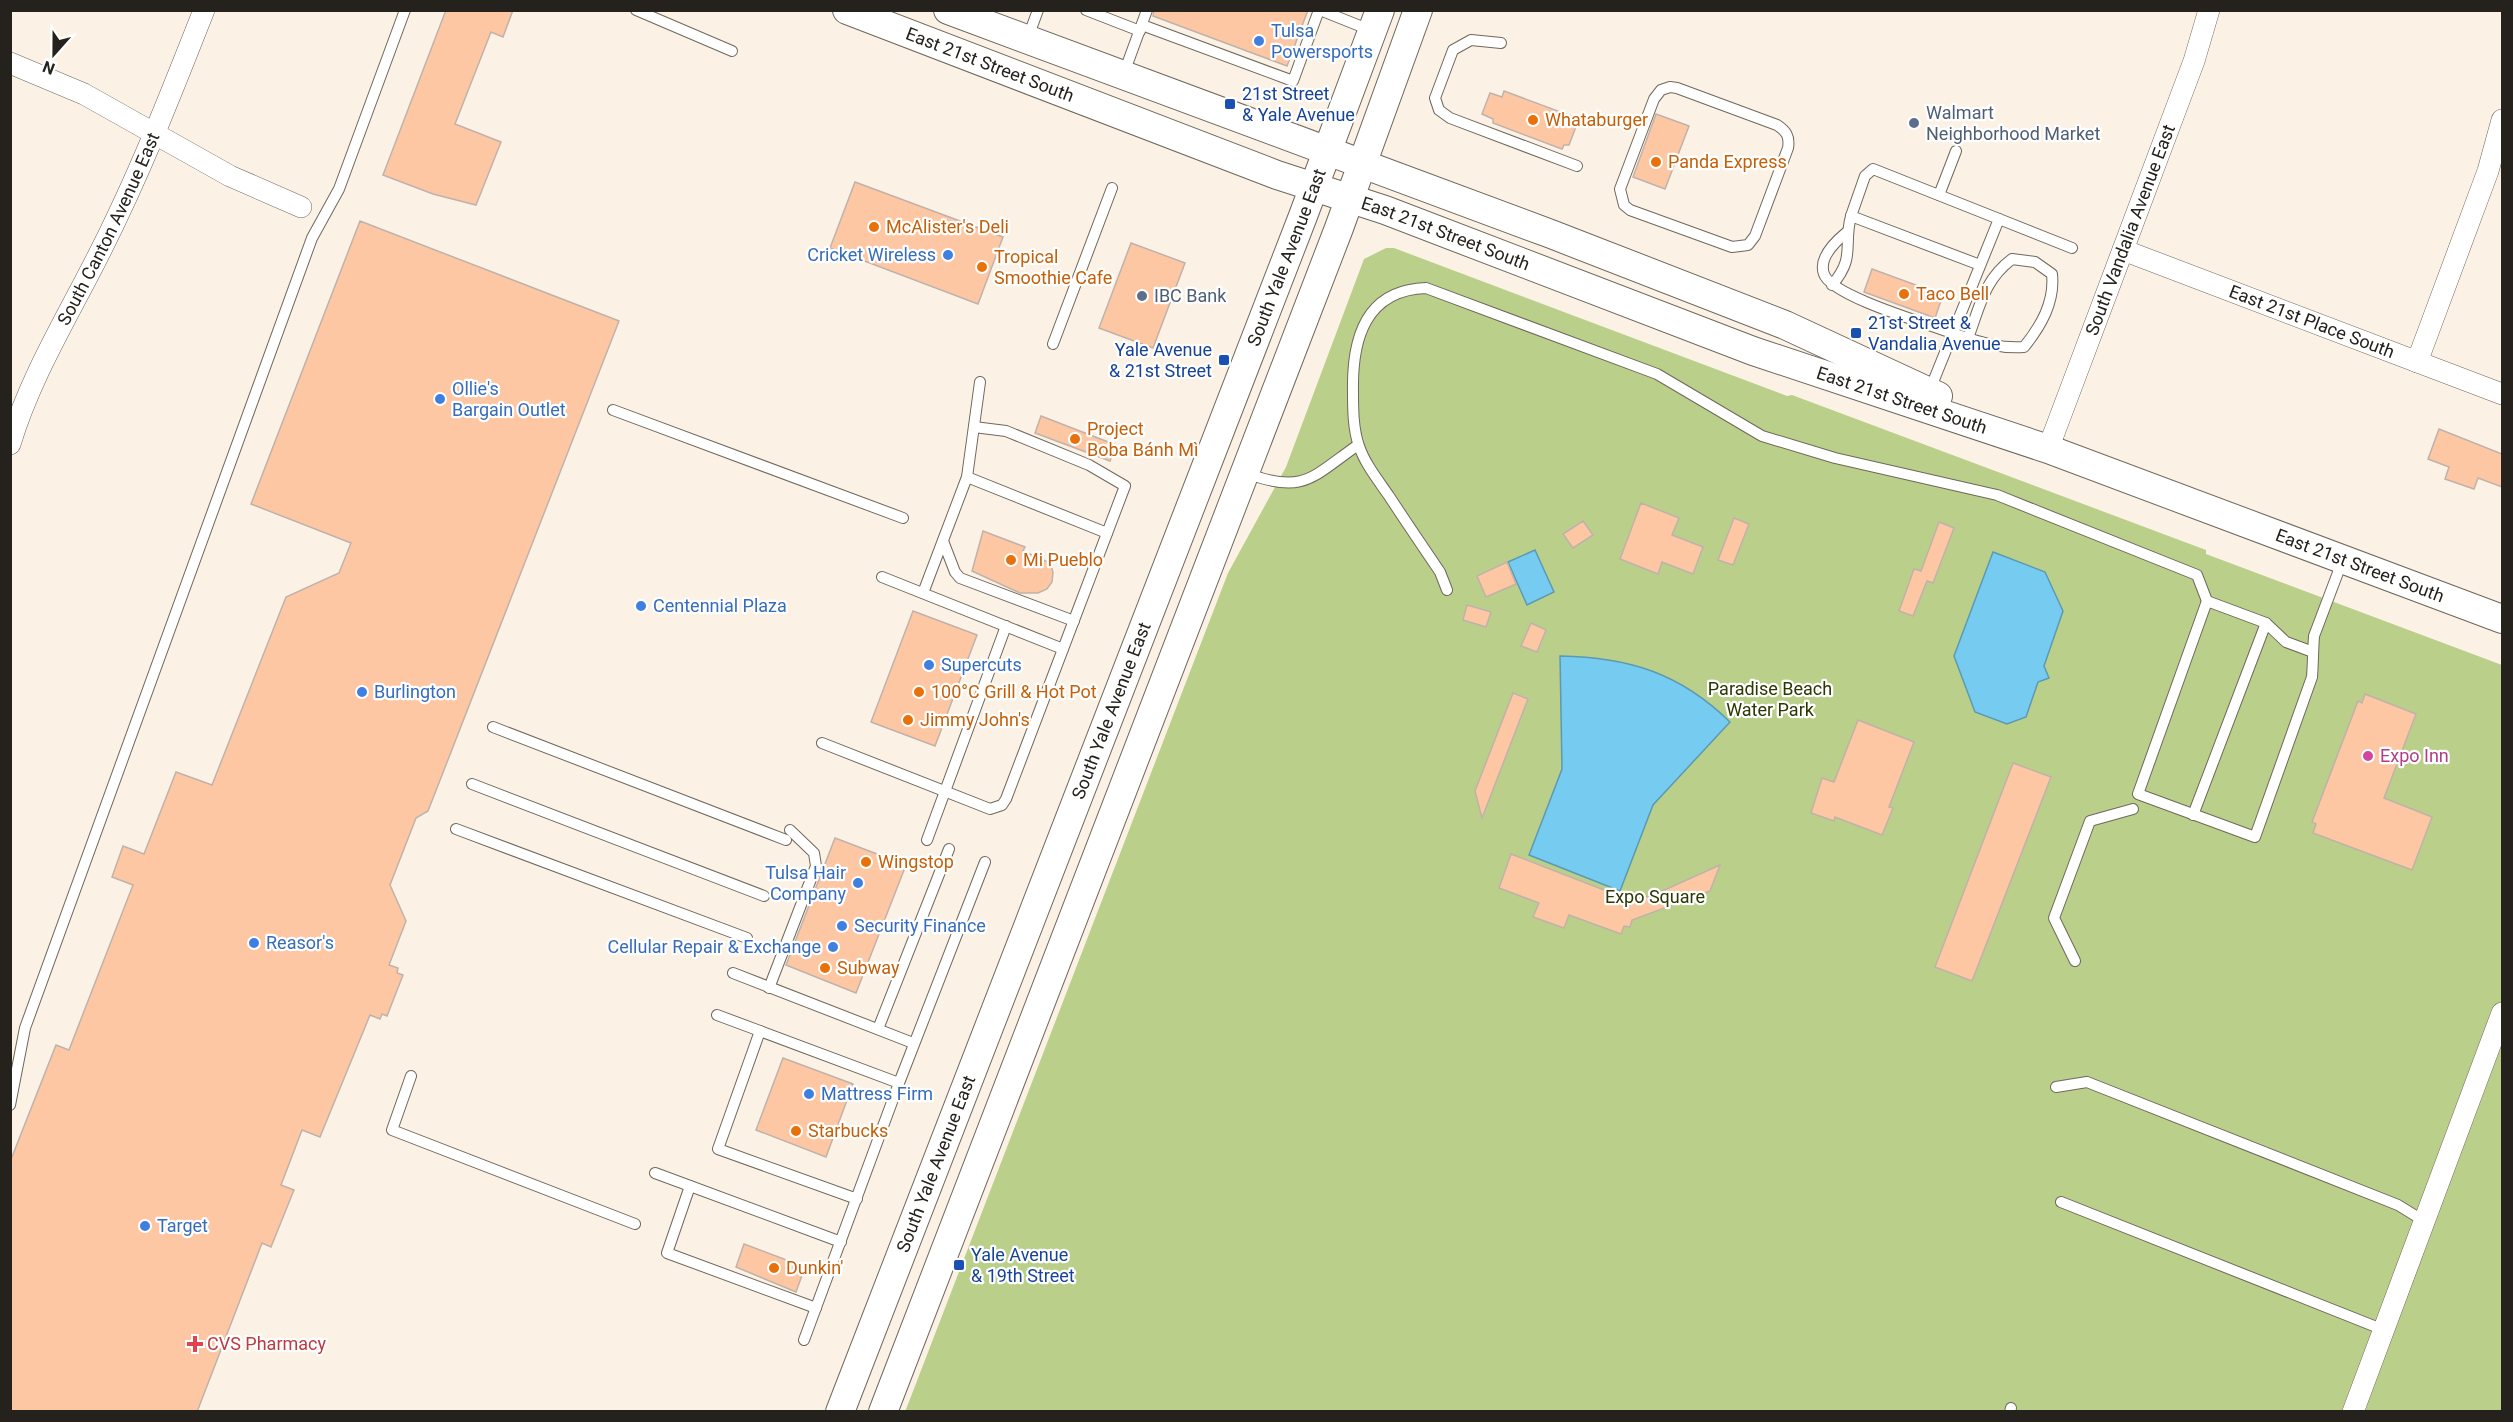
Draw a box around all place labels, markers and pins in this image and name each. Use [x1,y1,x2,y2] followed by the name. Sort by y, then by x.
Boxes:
[1271,20,1373,62] place label: Tulsa Powersports
[1252,34,1266,48] marker: Tulsa Powersports
[1242,83,1355,125] place label: 21st Street & Yale Avenue
[1223,97,1237,111] marker: 21st Street & Yale Avenue
[1926,102,2100,144] place label: Walmart Neighborhood Market
[1545,109,1648,130] place label: Whataburger
[1526,113,1540,127] marker: Whataburger
[1907,116,1921,130] marker: Walmart Neighborhood Market
[1668,151,1787,172] place label: Panda Express
[1649,155,1663,169] marker: Panda Express
[886,216,1009,237] place label: McAlister's Deli
[867,220,881,234] marker: McAlister's Deli
[807,244,936,265] place label: Cricket Wireless
[994,246,1112,288] place label: Tropical Smoothie Cafe
[941,248,955,262] marker: Cricket Wireless
[975,260,989,274] marker: Tropical Smoothie Cafe
[1916,283,1989,304] place label: Taco Bell
[1154,285,1227,306] place label: IBC Bank
[1897,287,1911,301] marker: Taco Bell
[1135,289,1149,303] marker: IBC Bank
[1868,312,2001,354] place label: 21st Street & Vandalia Avenue
[1849,326,1863,340] marker: 21st Street & Vandalia Avenue
[1109,339,1212,381] place label: Yale Avenue & 21st Street
[1217,353,1231,367] marker: Yale Avenue & 21st Street
[452,378,566,420] place label: Ollie's Bargain Outlet
[433,392,447,406] marker: Ollie's Bargain Outlet
[1087,418,1198,460] place label: Project Boba Bánh Mì
[1068,432,1082,446] marker: Project Boba Bánh Mì
[1023,549,1103,570] place label: Mi Pueblo
[1004,553,1018,567] marker: Mi Pueblo
[653,595,787,616] place label: Centennial Plaza
[634,599,648,613] marker: Centennial Plaza
[941,654,1022,675] place label: Supercuts
[922,658,936,672] marker: Supercuts
[374,681,456,702] place label: Burlington
[931,681,1097,702] place label: 100°C Grill & Hot Pot
[355,685,369,699] marker: Burlington
[912,685,926,699] marker: 100°C Grill & Hot Pot
[920,709,1030,730] place label: Jimmy John's
[901,713,915,727] marker: Jimmy John's
[2380,745,2449,766] place label: Expo Inn
[2361,749,2375,763] marker: Expo Inn
[878,851,954,872] place label: Wingstop
[859,855,873,869] marker: Wingstop
[765,862,846,904] place label: Tulsa Hair Company
[851,876,865,890] marker: Tulsa Hair Company
[854,915,986,936] place label: Security Finance
[835,919,849,933] marker: Security Finance
[266,932,334,953] place label: Reasor's
[247,936,261,950] marker: Reasor's
[607,936,821,957] place label: Cellular Repair & Exchange
[826,940,840,954] marker: Cellular Repair & Exchange
[837,957,900,978] place label: Subway
[818,961,832,975] marker: Subway
[821,1083,933,1104] place label: Mattress Firm
[802,1087,816,1101] marker: Mattress Firm
[808,1120,888,1141] place label: Starbucks
[789,1124,803,1138] marker: Starbucks
[157,1215,208,1236] place label: Target
[138,1219,152,1233] marker: Target
[971,1244,1075,1286] place label: Yale Avenue & 19th Street
[786,1257,843,1278] place label: Dunkin'
[952,1258,966,1272] marker: Yale Avenue & 19th Street
[767,1261,781,1275] marker: Dunkin'
[207,1333,326,1354] place label: CVS Pharmacy
[188,1337,202,1351] marker: CVS Pharmacy

